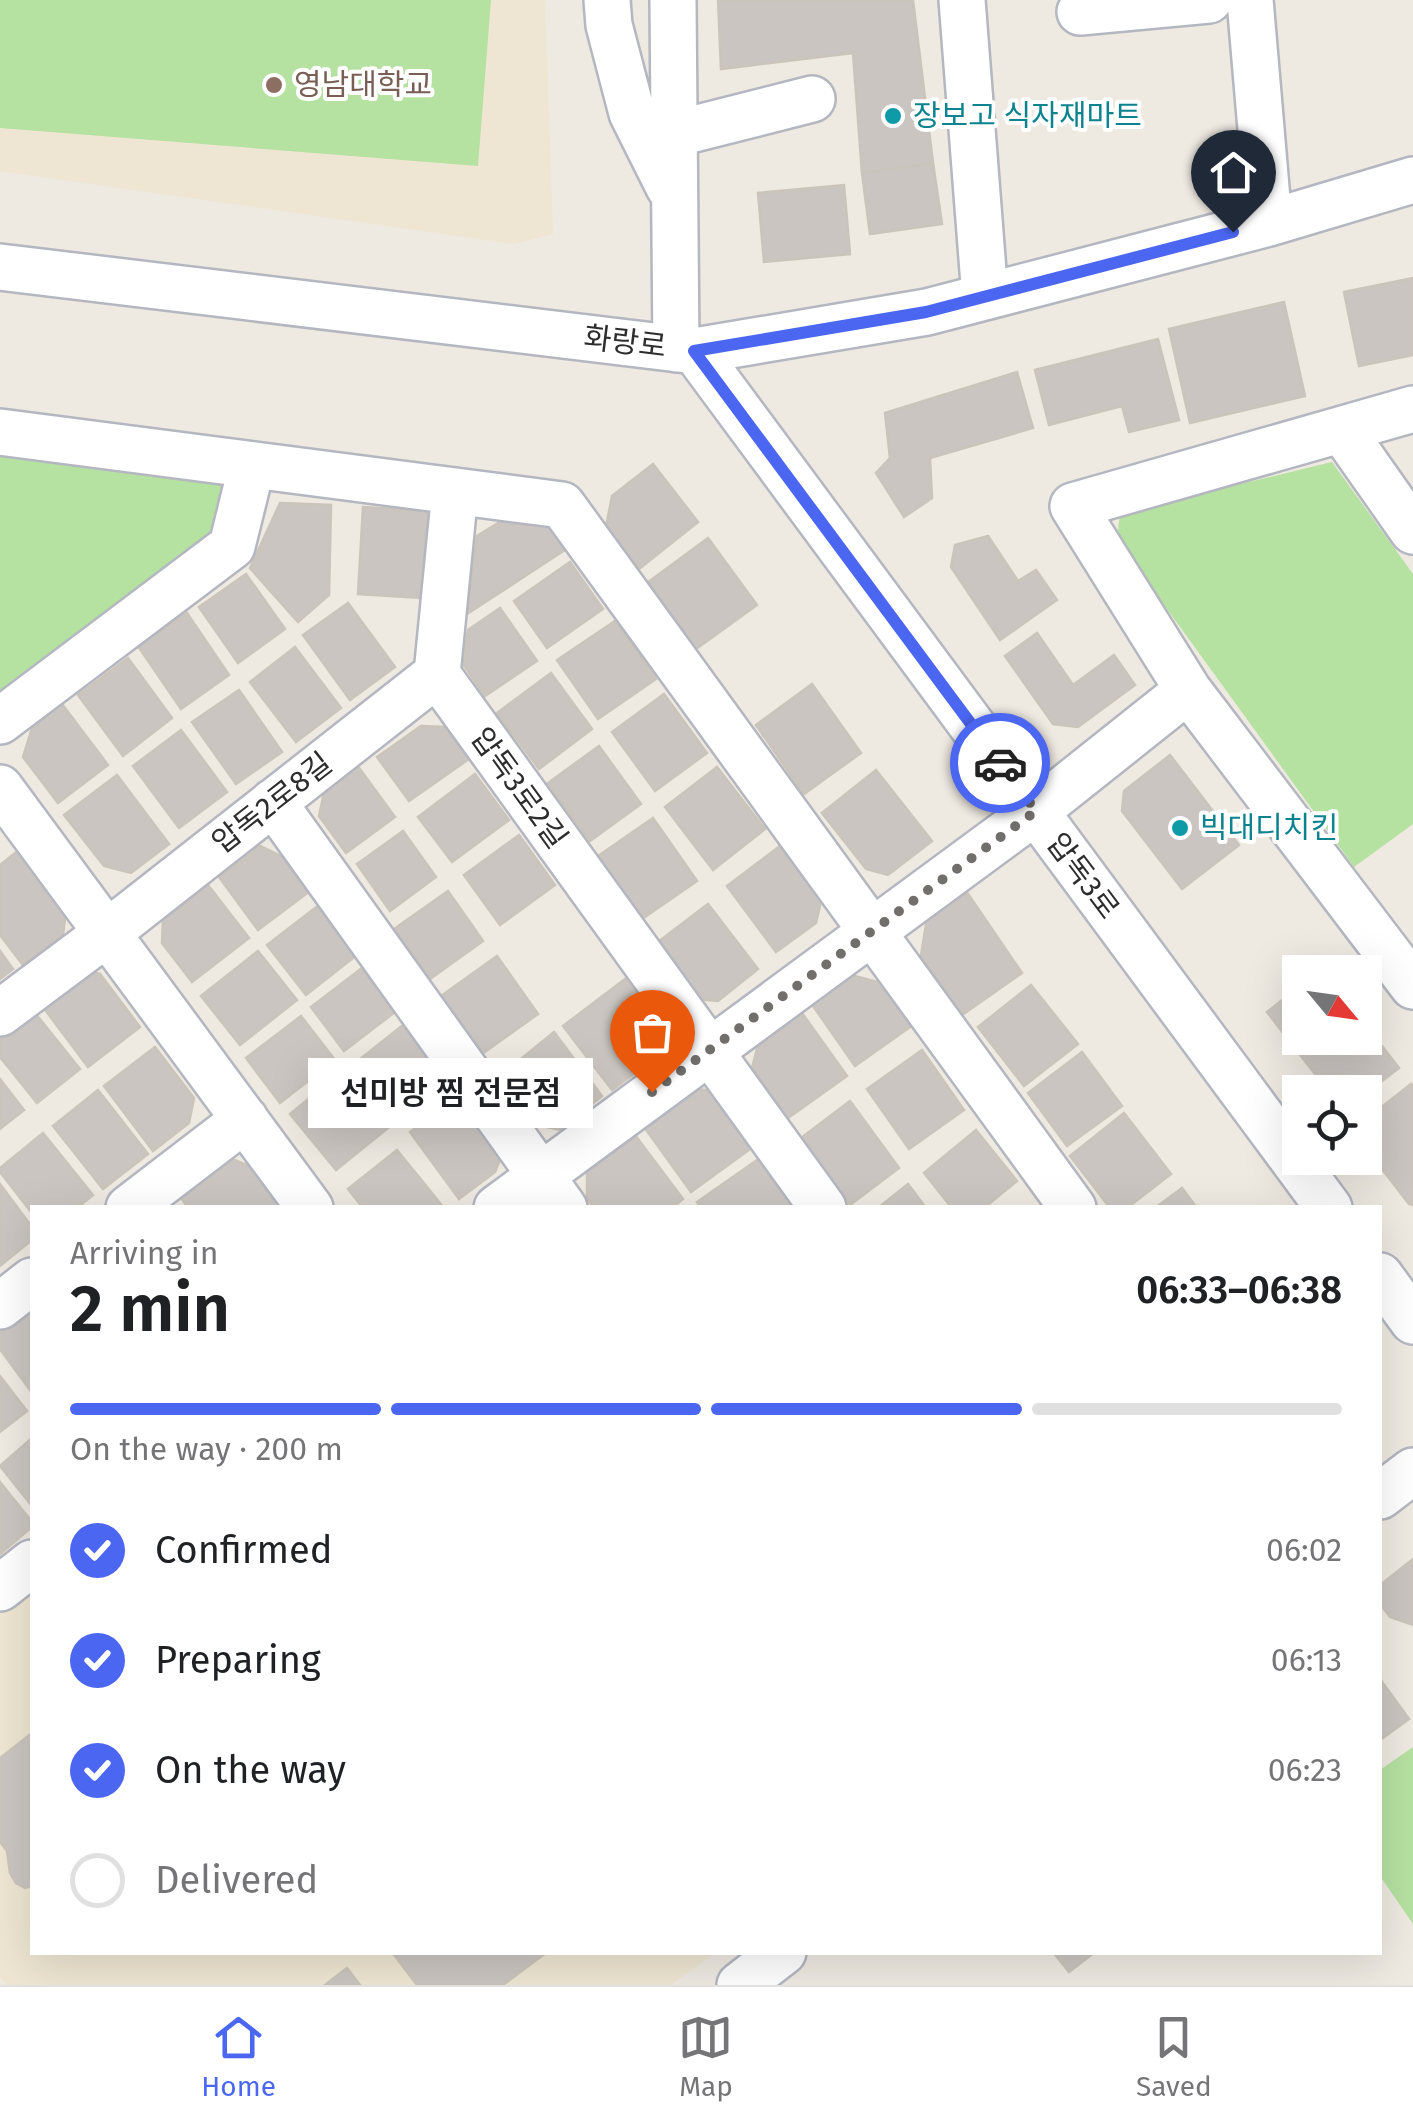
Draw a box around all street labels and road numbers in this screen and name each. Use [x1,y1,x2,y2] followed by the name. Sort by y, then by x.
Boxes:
[582,319,668,365] street label: 화랑로
[463,721,575,855] street label: 압독3로2길
[205,745,339,861] street label: 압독2로8길
[1039,826,1127,926] street label: 압독3로

